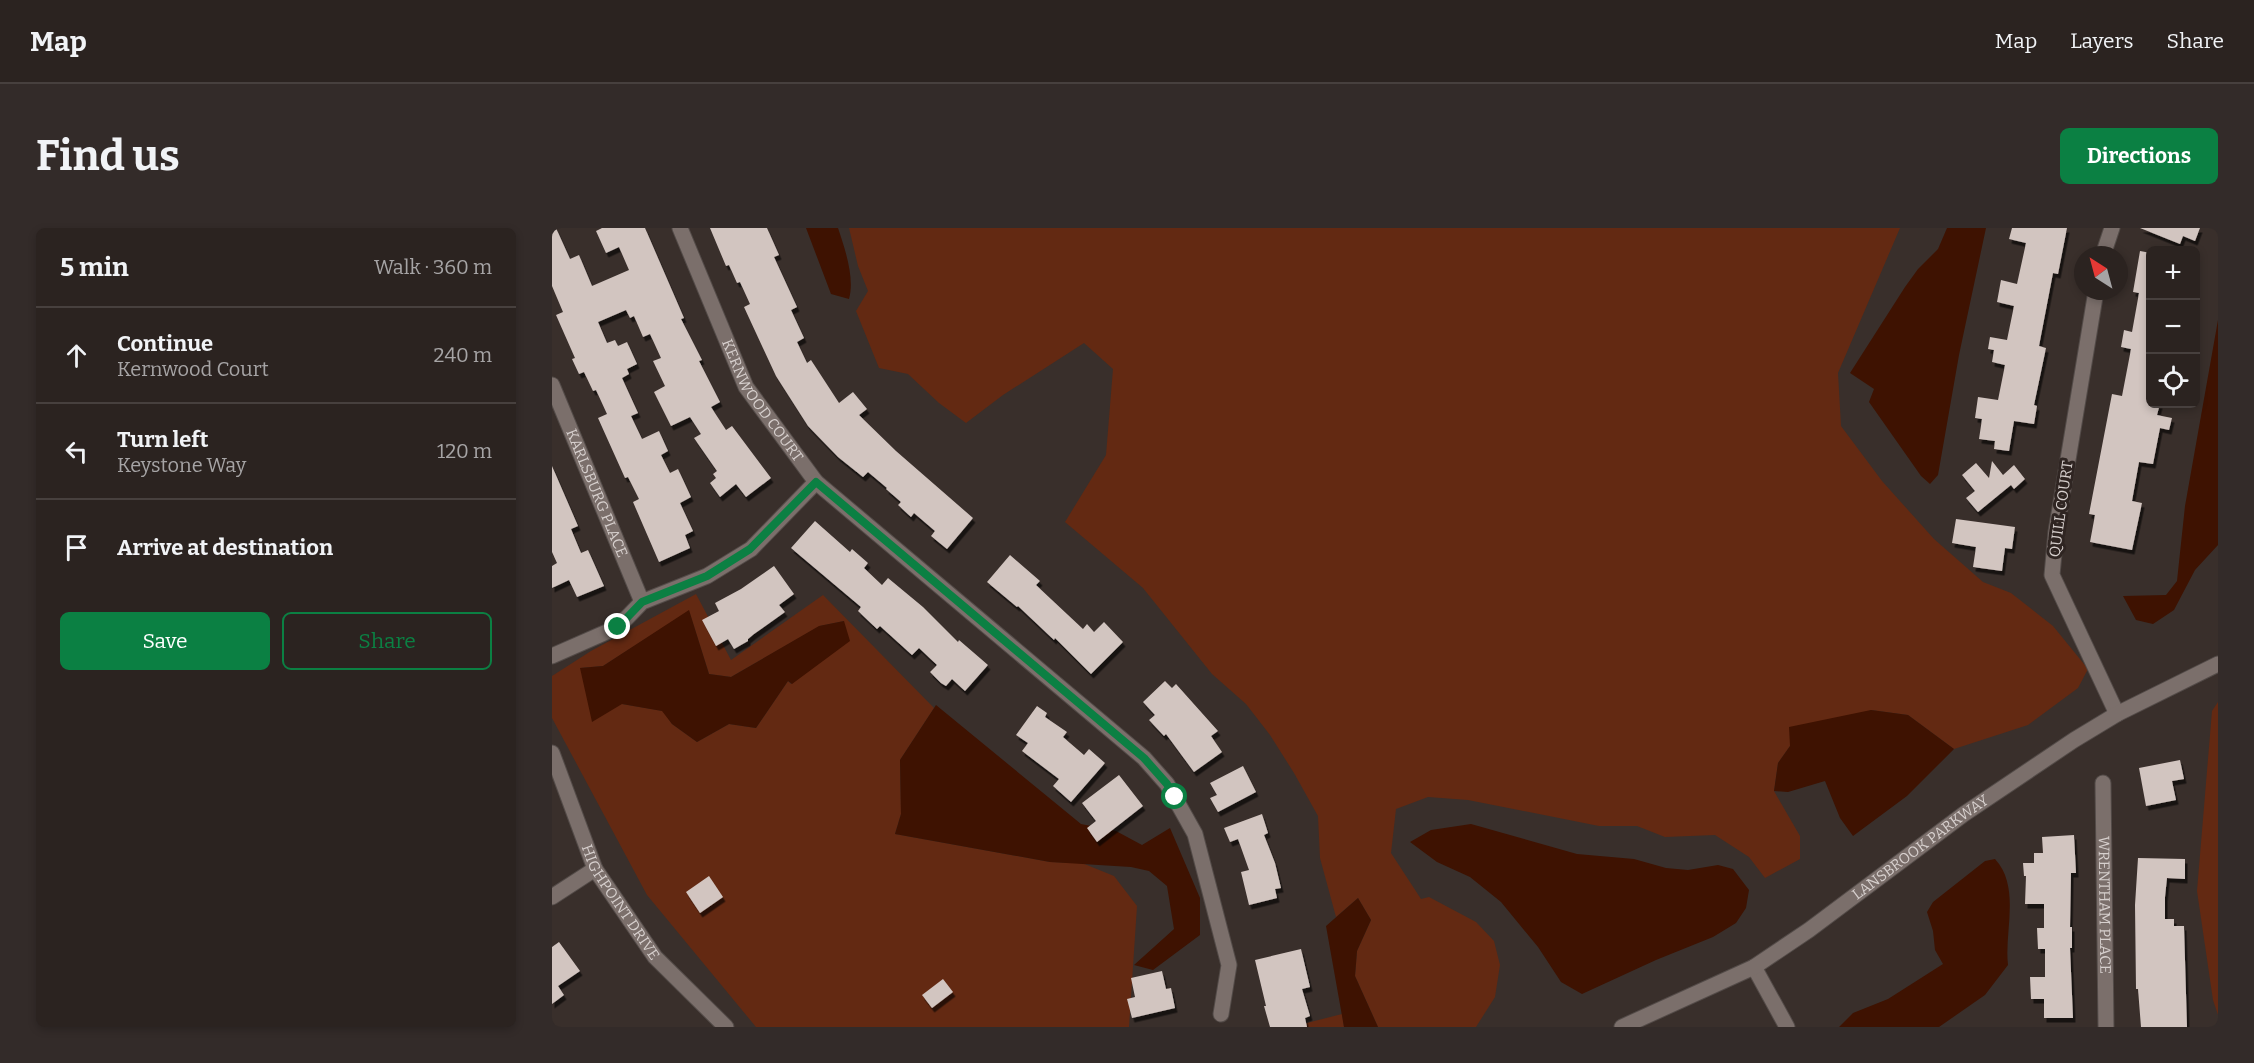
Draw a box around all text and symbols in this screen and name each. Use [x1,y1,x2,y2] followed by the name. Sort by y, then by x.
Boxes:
[30,25,87,58] text: Map
[1995,28,2037,54] text: Map
[2070,28,2134,54] text: Layers
[2167,28,2224,54] text: Share
[2060,128,2218,184] button: Directions
[36,131,180,181] text: Find us
[2074,246,2128,300] north arrow
[2146,246,2200,408] map controls
[2146,246,2200,300] button: +
[60,252,129,283] text: 5 min
[374,255,492,279] text: Walk · 360 m
[2146,300,2200,354] button: −
[117,330,213,357] text: Continue
[718,336,807,465] street label: KERNWOOD COURT
[60,339,93,372] icon: ahead
[434,343,492,367] text: 240 m
[2146,354,2200,408] button: locate
[117,357,269,381] text: Kernwood Court
[117,426,209,453] text: Turn left
[562,426,631,560] street label: KARLSBURG PLACE
[60,435,93,468] icon: left
[437,439,492,463] text: 120 m
[117,453,246,477] text: Keystone Way
[2045,459,2077,558] street label: QUILL COURT
[60,531,93,564] icon: arrive
[117,534,333,561] text: Arrive at destination
[60,612,270,670] button: Save
[282,612,492,670] button: Share
[604,613,630,639] route end
[1161,783,1187,809] route start
[1849,791,1992,904] street label: LANSBROOK PARKWAY
[2095,836,2114,974] street label: WRENTHAM PLACE
[578,842,663,963] street label: HIGHPOINT DRIVE

